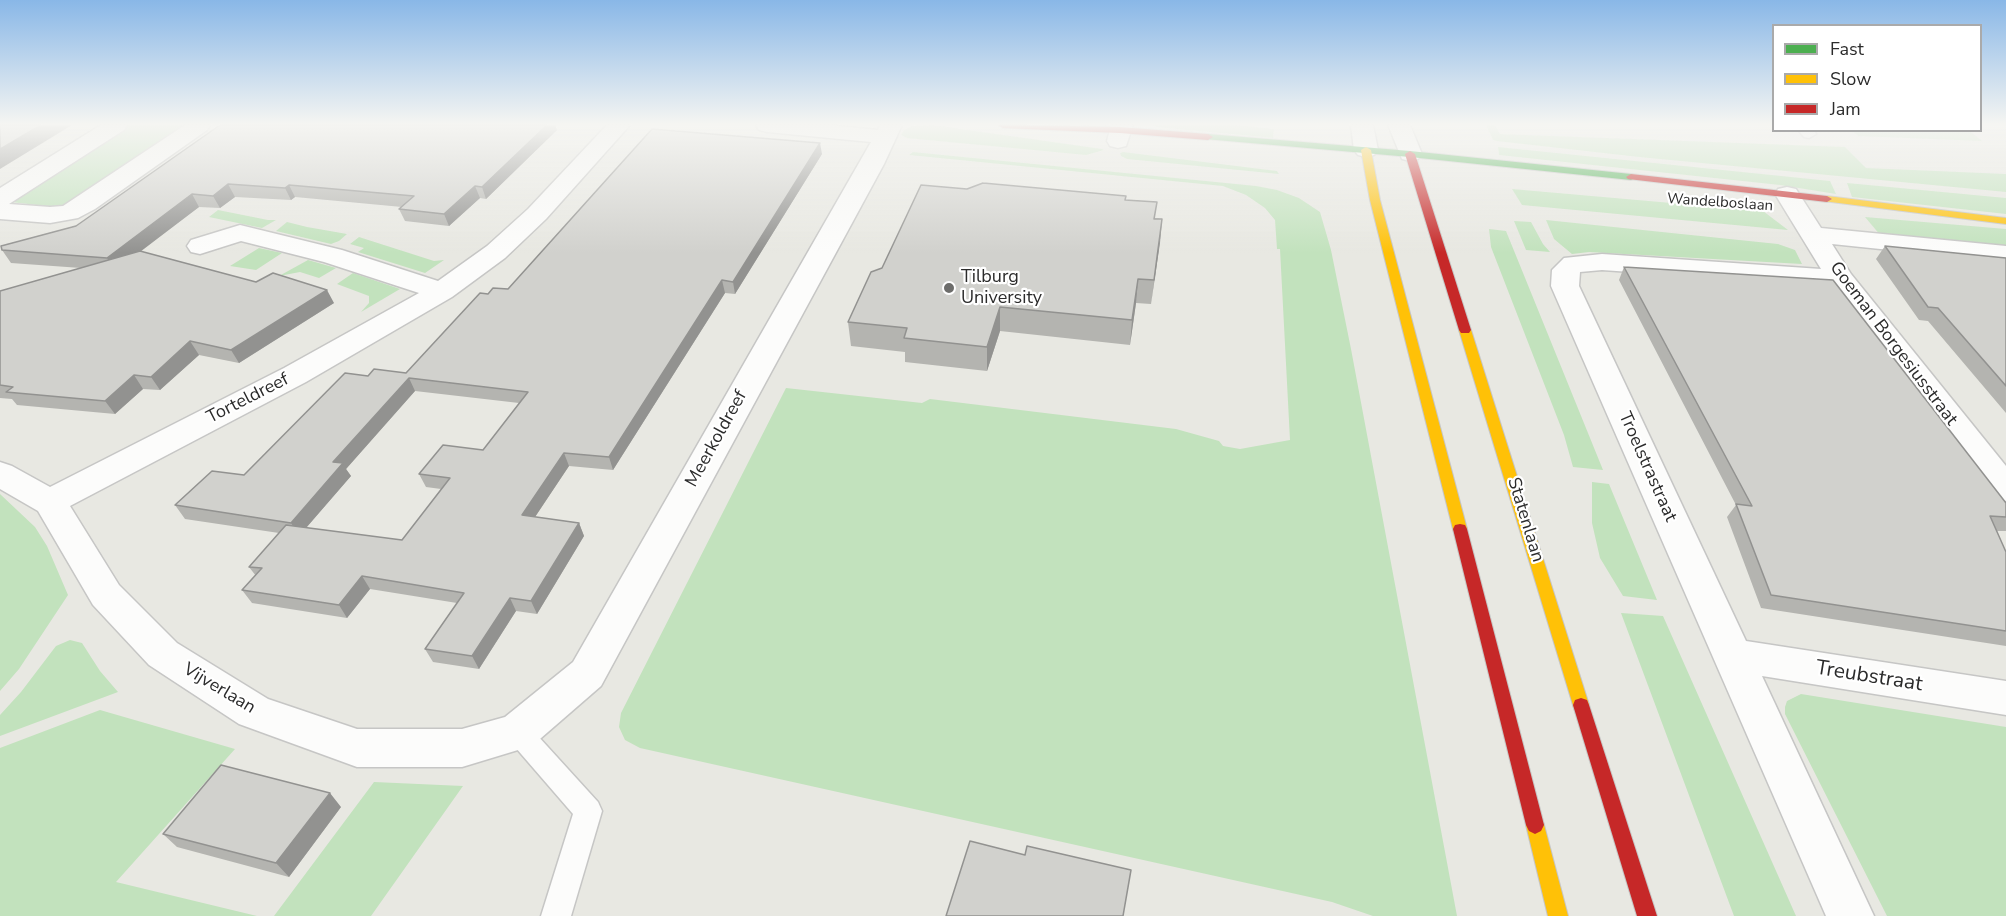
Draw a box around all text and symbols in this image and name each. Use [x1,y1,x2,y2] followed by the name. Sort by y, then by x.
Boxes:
[1772,24,1982,132] legend
[1830,37,1864,61] text: Fast
[1830,67,1871,91] text: Slow
[1830,97,1861,121] text: Jam
[1666,190,1774,216] street label: Wandelboslaan
[1824,258,1962,430] street label: Goeman Borgesiusstraat
[961,267,1042,310] place label: Tilburg University
[942,281,956,295] marker: Tilburg University
[203,369,293,429] street label: Torteldreef
[682,387,752,491] street label: Meerkoldreef
[1613,409,1681,525] street label: Troelstrastraat
[1502,475,1548,565] street label: Statenlaan
[1814,656,1924,698] street label: Treubstraat
[179,659,259,719] street label: Vijverlaan

